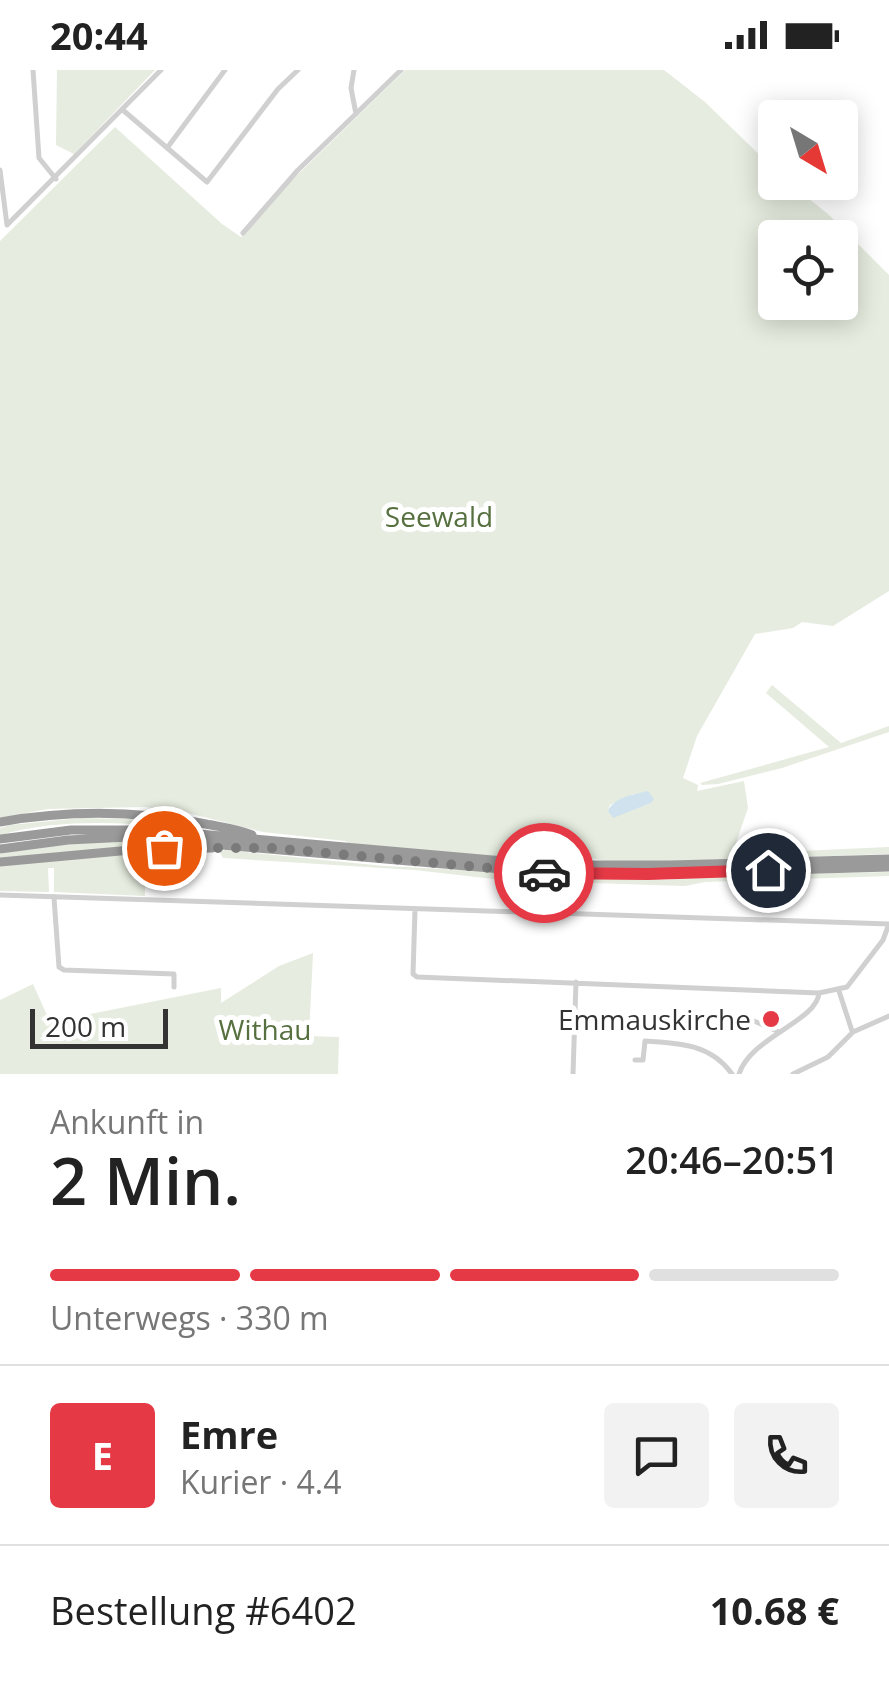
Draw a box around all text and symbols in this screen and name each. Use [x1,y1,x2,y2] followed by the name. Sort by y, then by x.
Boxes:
[50,9,148,61] text: 20:44
[758,100,858,200] north arrow
[758,100,858,320] map controls
[758,220,858,320] button: locate
[385,497,493,535] park label: Seewald
[122,806,207,891] pin
[137,821,192,876] icon: bag
[494,823,594,923] courier
[726,828,811,913] pin
[741,843,796,898] icon: home
[517,846,572,901] icon: car
[558,1000,751,1038] place label: Emmauskirche
[30,1004,168,1048] scale bar
[45,1007,126,1045] text: 200 m
[760,1008,782,1030] marker: Emmauskirche
[219,1010,311,1048] park label: Withau
[50,1100,204,1143] text: Ankunft in
[625,1133,839,1185] text: 20:46–20:51
[50,1136,241,1224] text: 2 Min.
[50,1296,329,1339] text: Unterwegs · 330 m
[604,1403,709,1508] button: chat
[734,1403,839,1508] button: phone
[180,1408,278,1460] text: Emre
[92,1429,113,1481] text: E
[180,1460,341,1503] text: Kurier · 4.4
[50,1584,357,1636] text: Bestellung #6402
[710,1584,839,1636] text: 10.68 €

